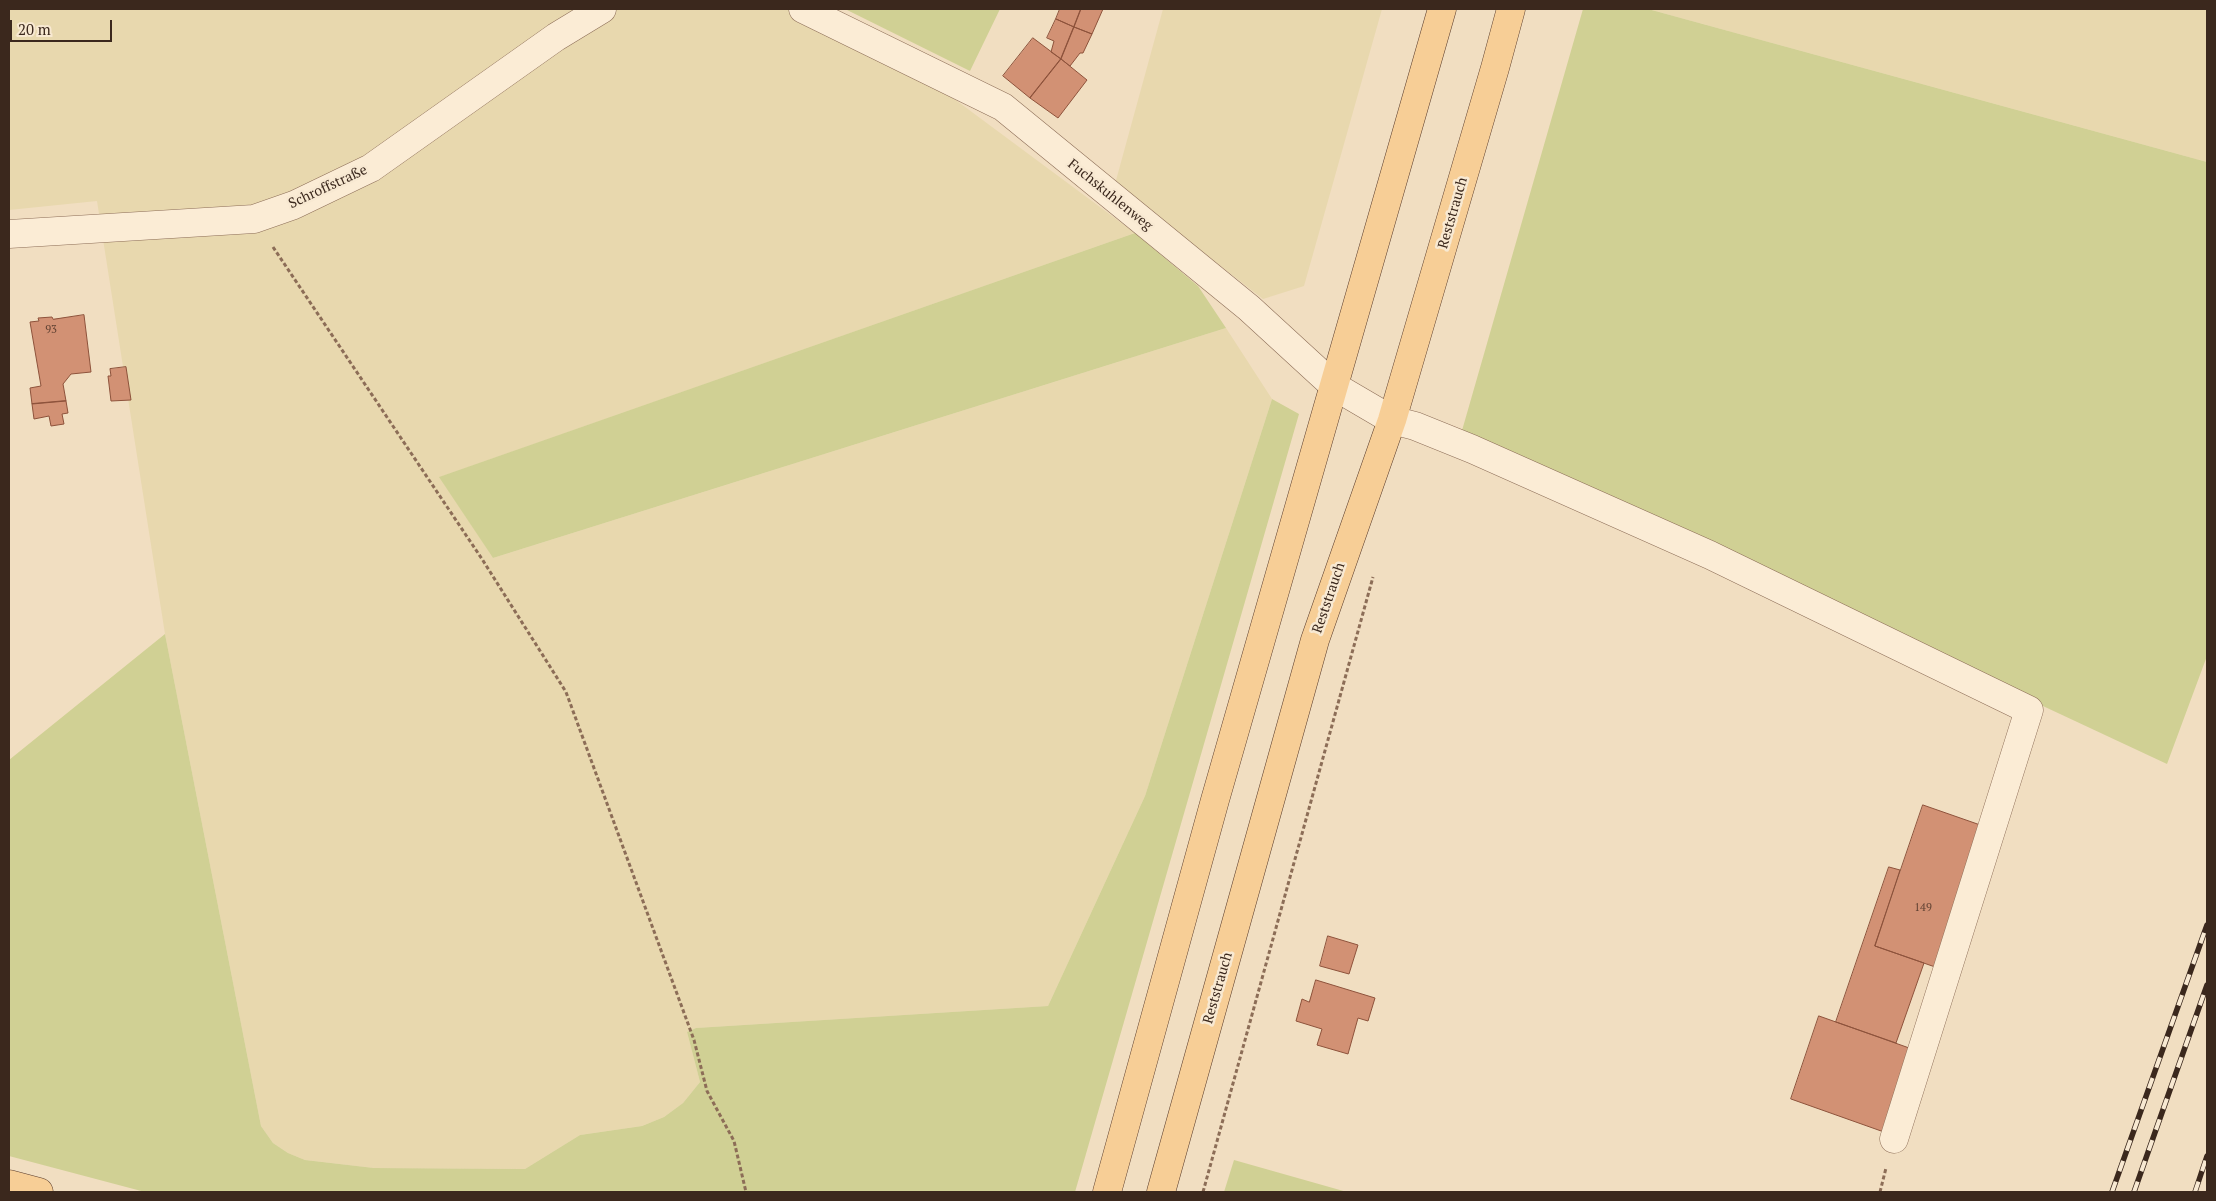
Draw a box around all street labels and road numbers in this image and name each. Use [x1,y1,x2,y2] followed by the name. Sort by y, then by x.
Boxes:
[1064,156,1156,234] street label: Fuchskuhlenweg
[286,162,370,212] street label: Schroffstraße
[1435,175,1471,251] street label: Reststrauch
[1309,561,1349,635] street label: Reststrauch
[1200,950,1236,1026] street label: Reststrauch

